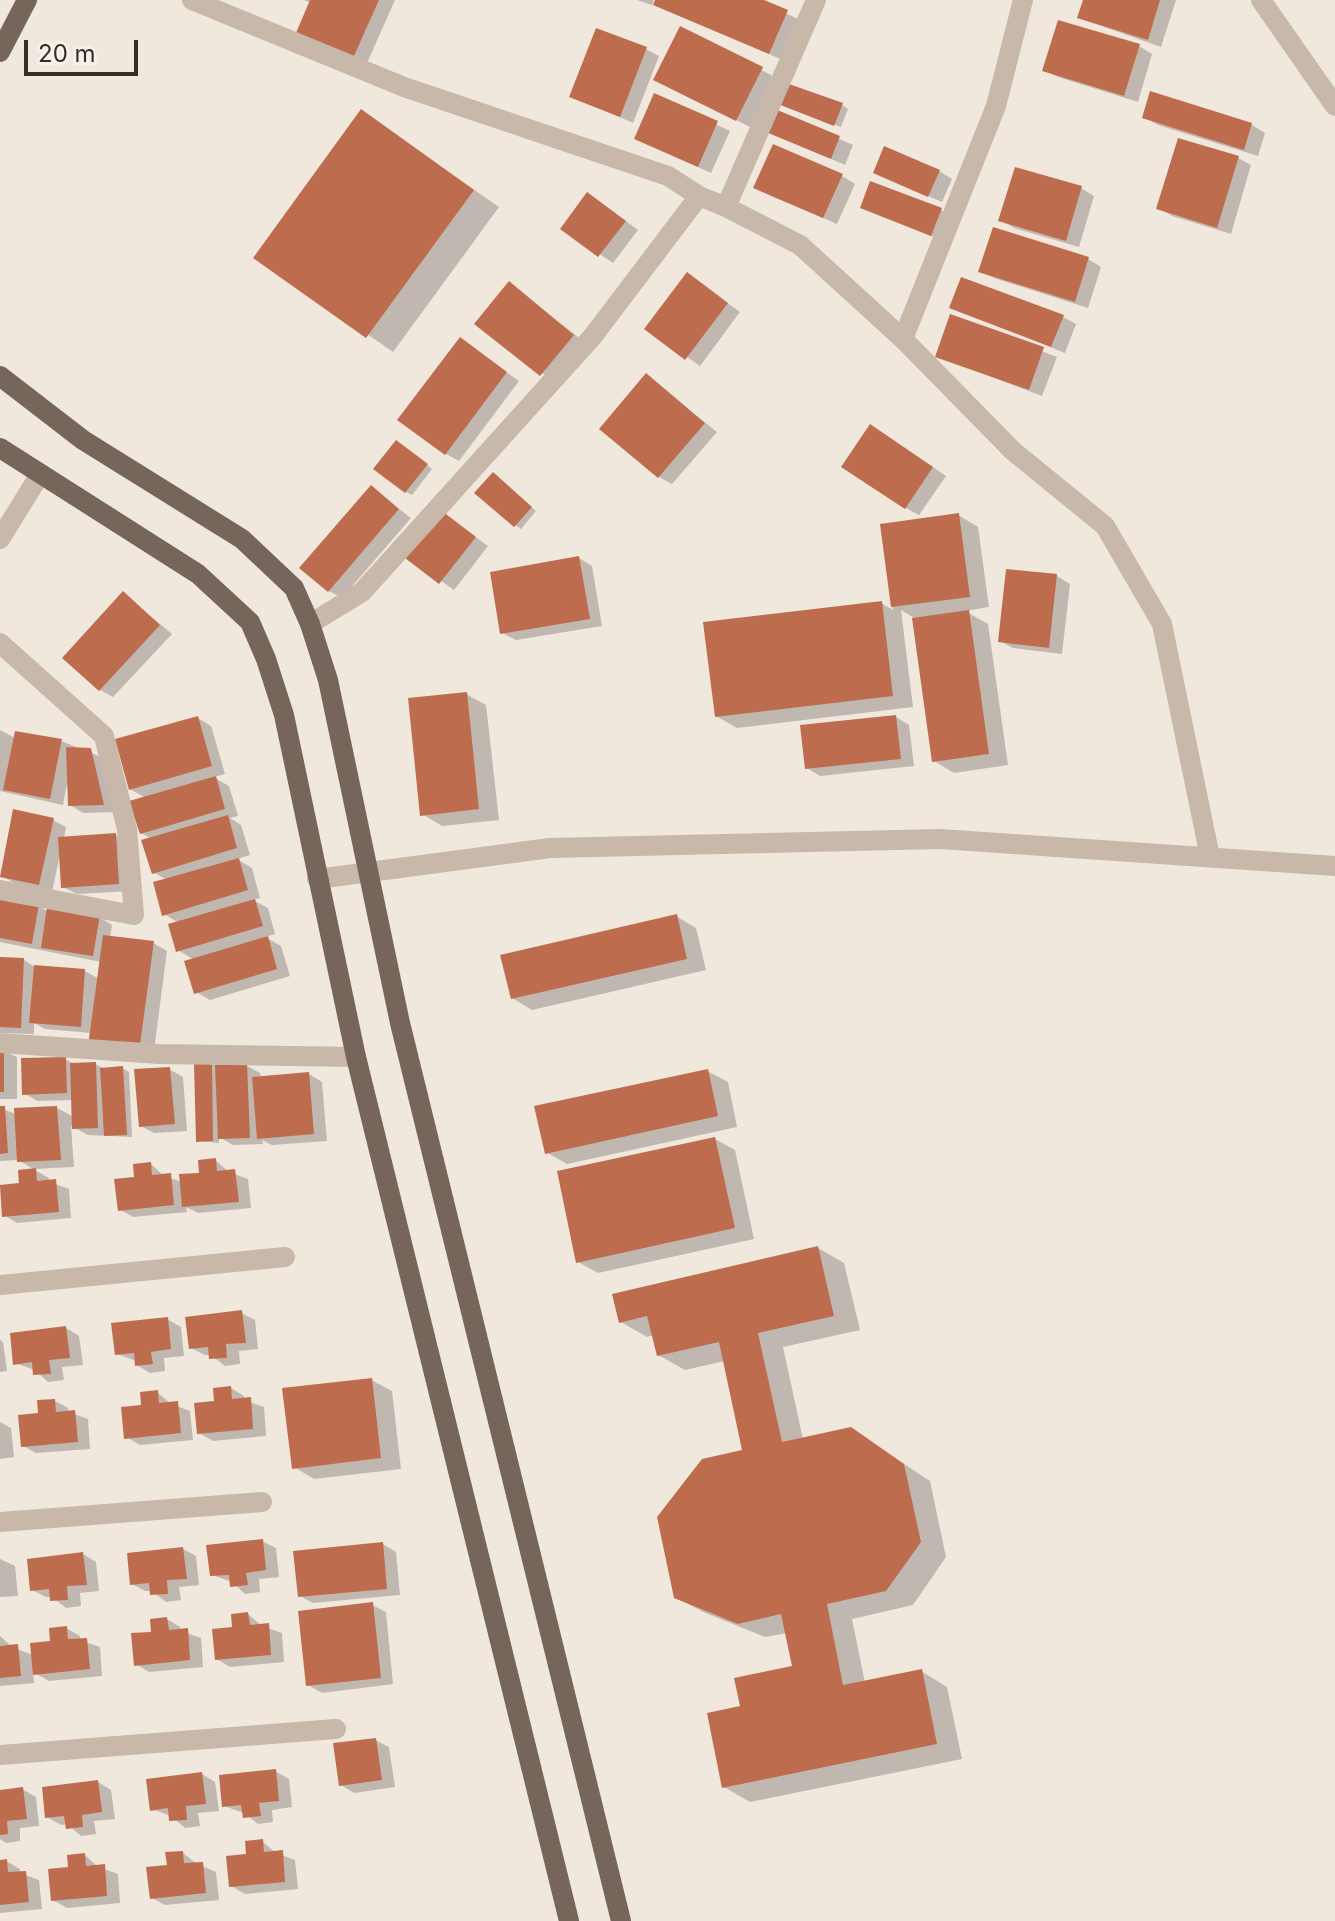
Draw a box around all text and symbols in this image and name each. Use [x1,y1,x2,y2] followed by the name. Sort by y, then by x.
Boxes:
[28,24,142,74] scale bar
[38,39,96,68] text: 20 m

